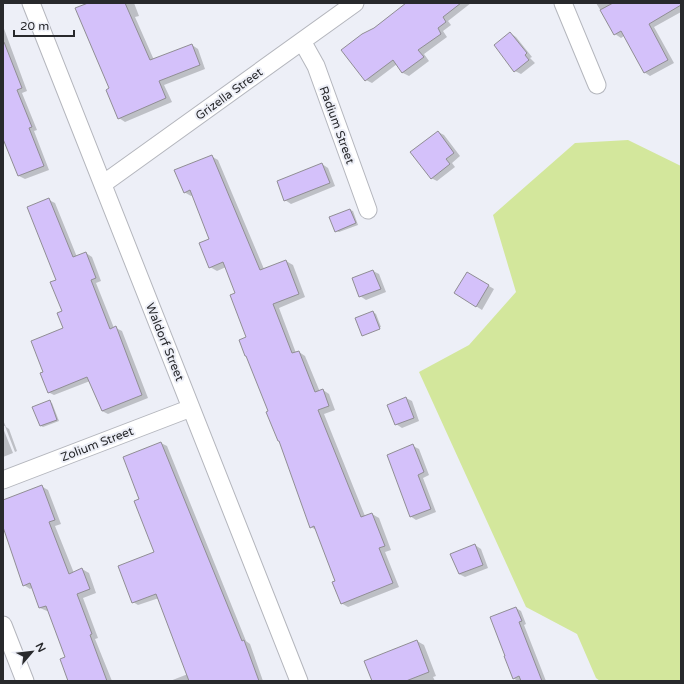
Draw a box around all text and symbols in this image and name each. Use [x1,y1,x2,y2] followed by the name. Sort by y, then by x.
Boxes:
[14,12,74,38] scale bar
[20,19,49,33] text: 20 m
[193,65,266,123] street label: Grizella Street
[316,84,358,166] street label: Radium Street
[143,301,187,383] street label: Waldorf Street
[59,424,136,464] street label: Zolium Street
[12,632,52,672] north arrow
[33,641,48,654] text: N

